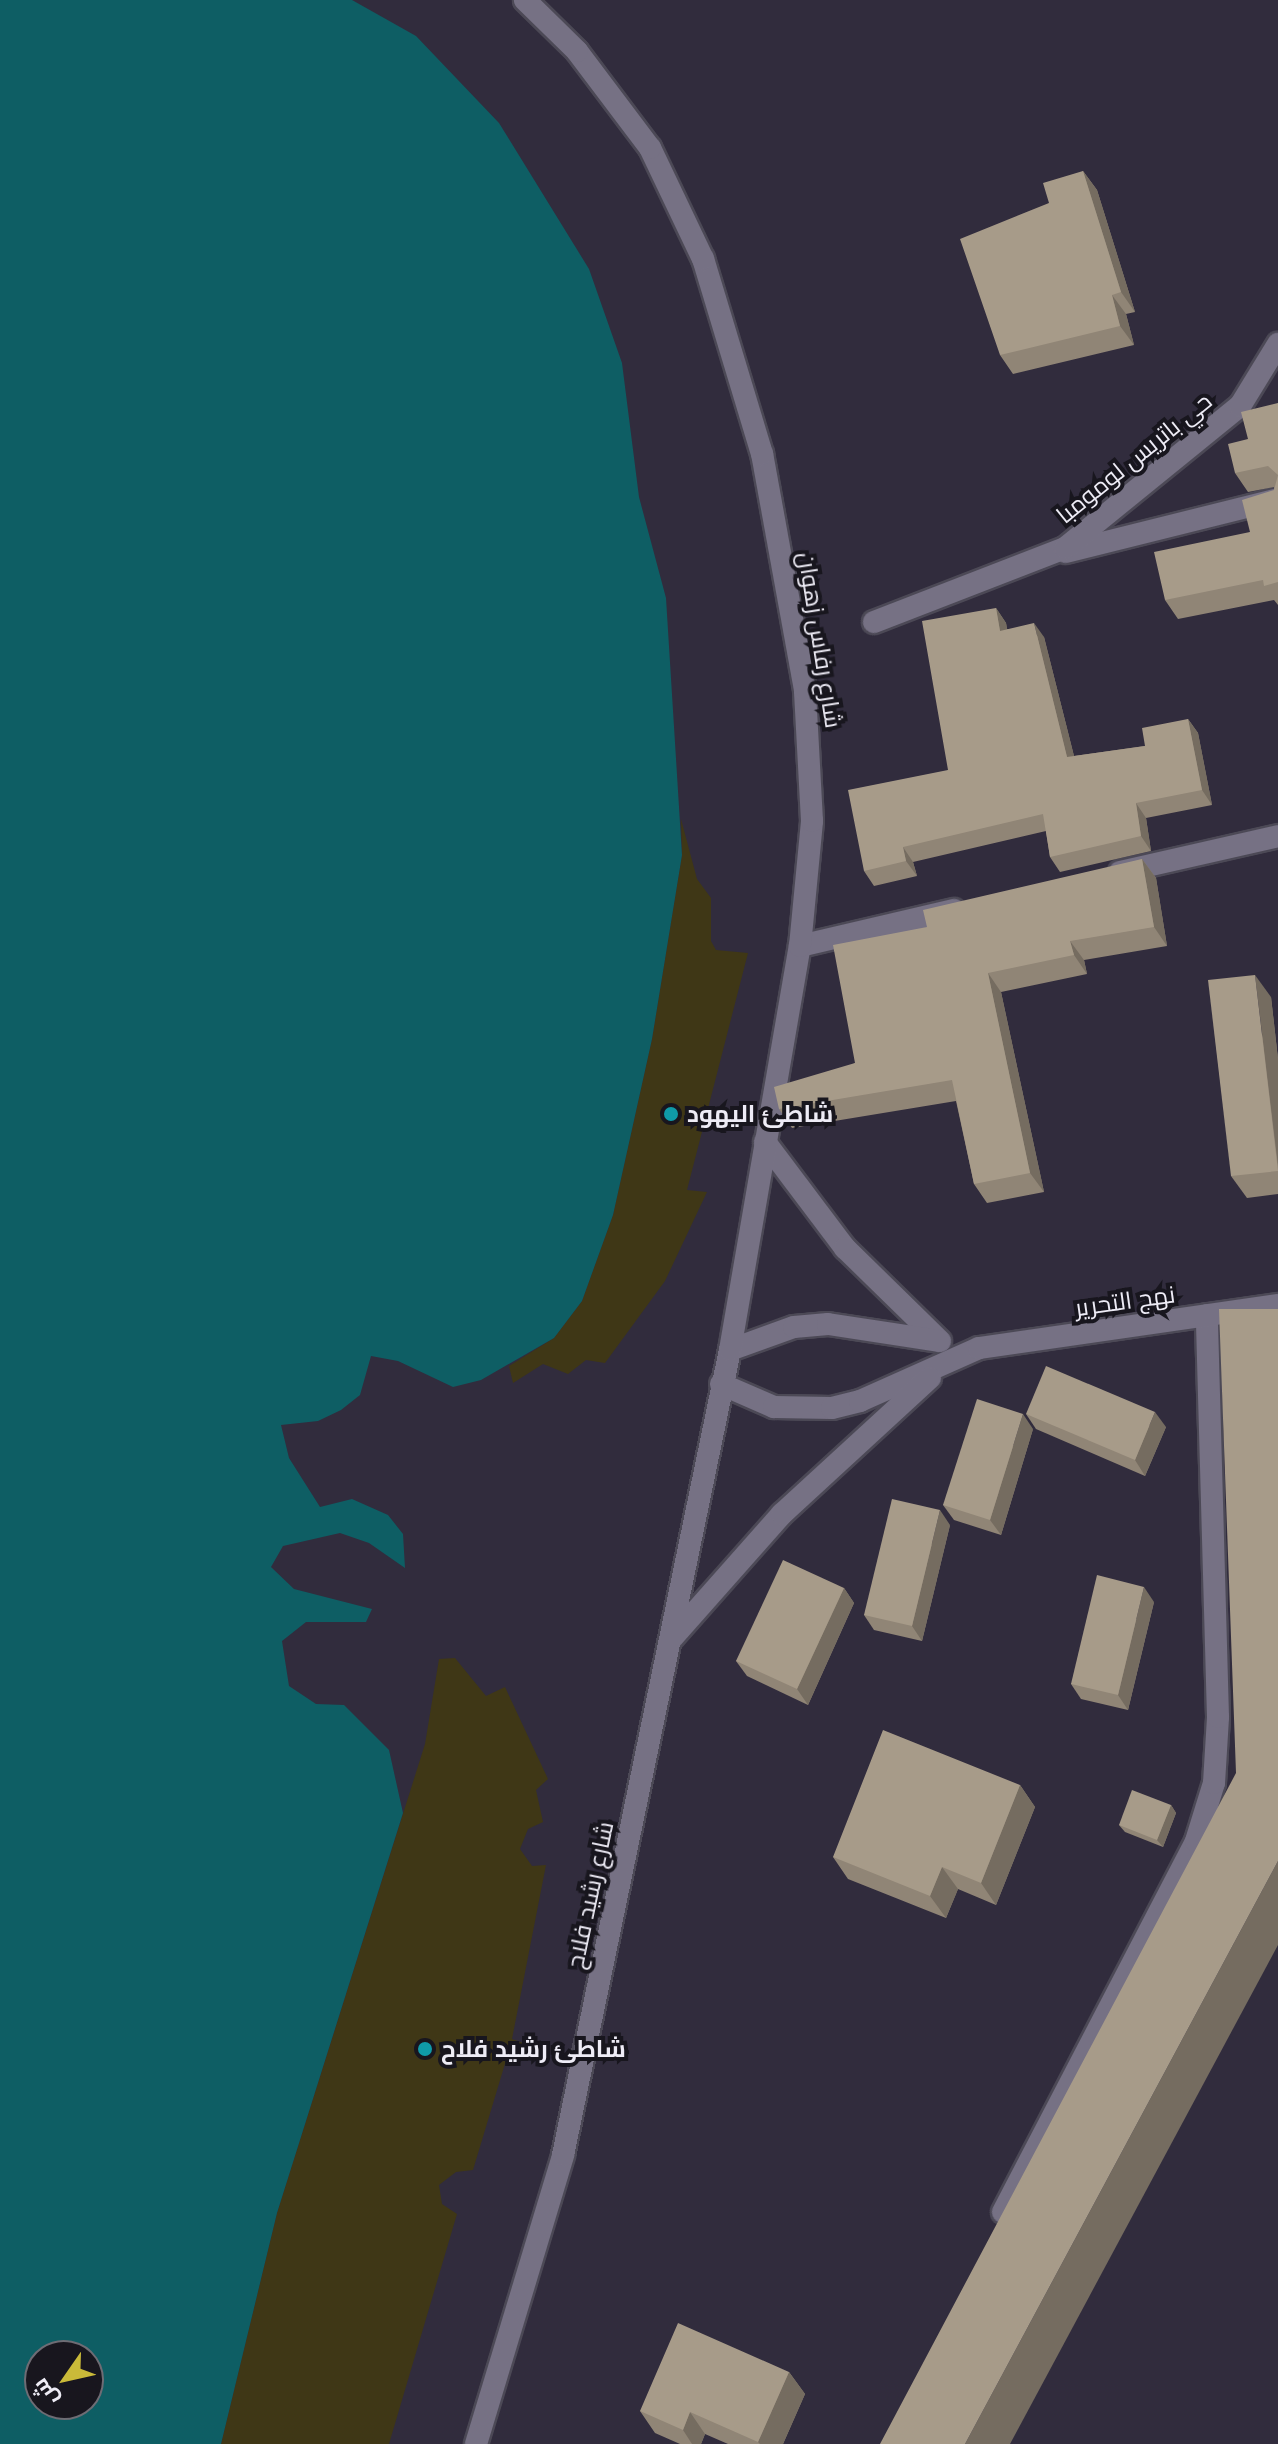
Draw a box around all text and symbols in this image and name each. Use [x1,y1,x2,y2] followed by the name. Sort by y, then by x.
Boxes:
[1050,386,1218,530] street label: حي باتريس لومومبا
[792,550,848,730] street label: شارع رفاس زهوان
[687,1100,833,1128] place label: شاطئ اليهود
[662,1105,680,1123] marker: شاطئ اليهود
[1073,1280,1177,1322] street label: نهج التحرير
[560,1819,620,1971] street label: شارع رشيد فلاح
[441,2035,626,2063] place label: شاطئ رشيد فلاح
[416,2040,434,2058] marker: شاطئ رشيد فلاح
[24,2340,104,2420] north arrow
[26,2373,64,2412] text: ش

